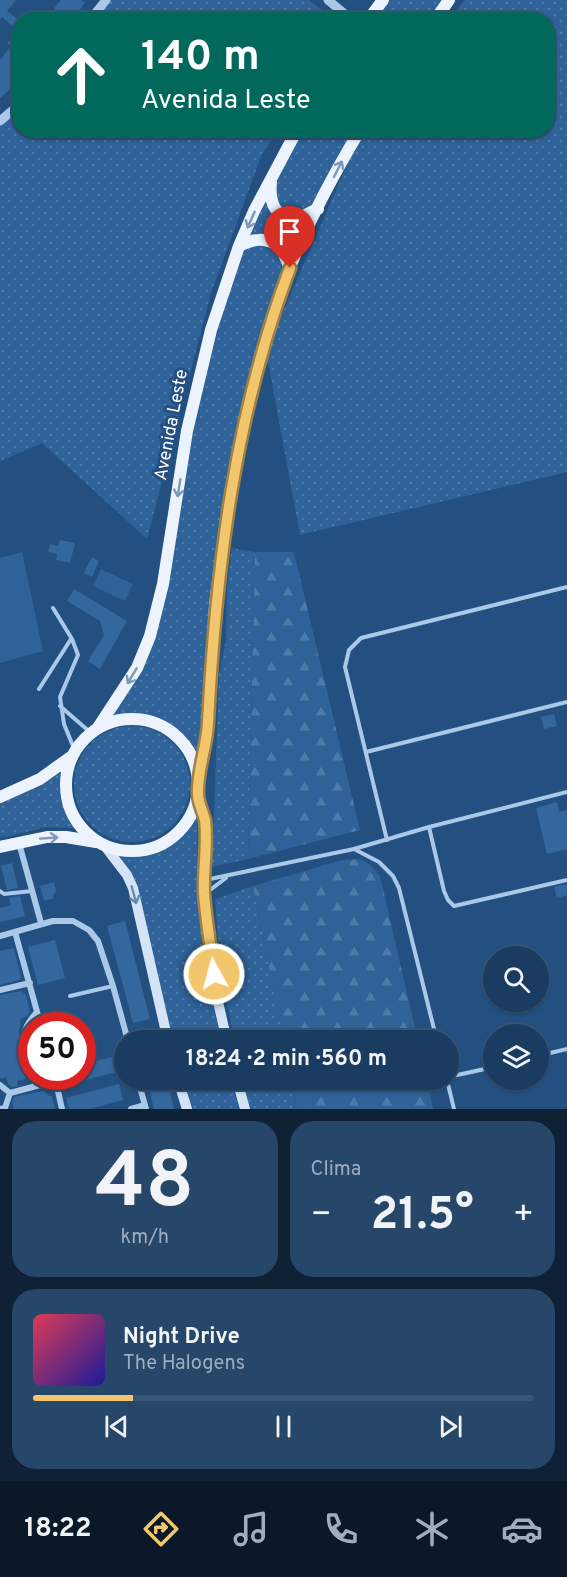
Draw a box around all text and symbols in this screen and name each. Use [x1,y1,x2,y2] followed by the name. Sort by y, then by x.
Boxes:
[141,32,260,85] text: 140 m
[42,36,120,114] icon: ahead
[141,84,310,118] text: Avenida Leste
[332,160,344,178] one-way arrow
[264,206,315,268] pin
[244,210,256,228] one-way arrow
[273,215,306,248] icon: arrive
[150,367,194,483] street label: Avenida Leste
[173,478,184,498] one-way arrow
[125,668,138,685] one-way arrow
[38,832,58,843] one-way arrow
[129,885,140,904] one-way arrow
[182,942,246,1006] position arrow
[483,946,549,1090] map controls
[483,946,549,1012] button: search
[18,1012,96,1090] speed limit sign: 50
[483,1024,549,1090] button: layers
[186,1046,387,1073] text: 18:24 · 2 min · 560 m
[95,1136,194,1235] text: 48
[311,1157,361,1183] text: Clima
[371,1188,474,1245] text: 21.5°
[311,1195,332,1237] text: −
[513,1195,534,1237] text: +
[120,1225,169,1251] text: km/h
[123,1324,240,1351] text: Night Drive
[123,1351,245,1377] text: The Halogens
[100,1410,133,1443] icon: previous
[267,1410,300,1443] icon: pause
[434,1410,467,1443] icon: next
[140,1508,182,1550] icon: directions
[230,1508,272,1550] icon: music
[320,1508,362,1550] icon: phone
[411,1508,453,1550] icon: climate
[501,1508,543,1550] icon: car
[24,1512,92,1546] text: 18:22

